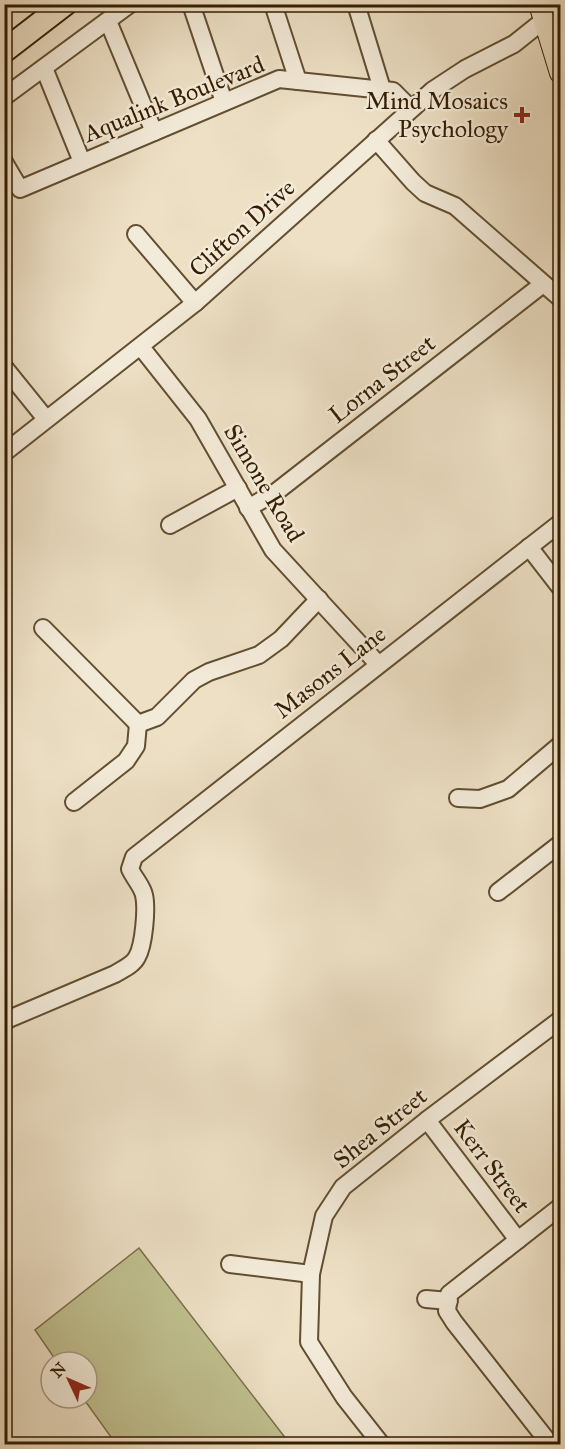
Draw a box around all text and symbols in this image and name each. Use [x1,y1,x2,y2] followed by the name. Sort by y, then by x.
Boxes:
[78,49,269,149] street label: Aqualink Boulevard
[365,86,509,144] place label: Mind Mosaics Psychology
[513,106,531,124] marker: Mind Mosaics Psychology
[183,173,301,283] street label: Clifton Drive
[323,328,442,430] street label: Lorna Street
[217,419,311,547] street label: Simone Road
[268,619,392,725] street label: Masons Lane
[327,1081,433,1175] street label: Shea Street
[447,1113,537,1219] street label: Kerr Street
[39,1350,99,1410] north arrow
[47,1358,70,1381] text: N

